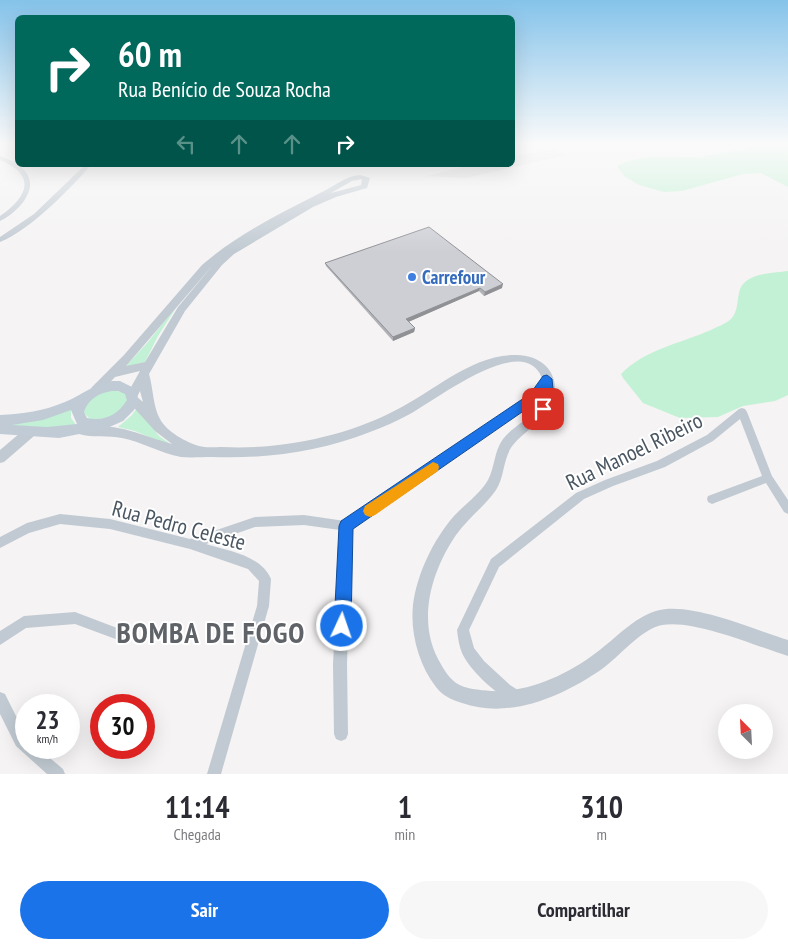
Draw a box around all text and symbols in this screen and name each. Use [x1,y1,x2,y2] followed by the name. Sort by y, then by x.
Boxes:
[118,31,182,77] text: 60 m
[35,35,100,100] icon: right
[118,75,331,103] text: Rua Benício de Souza Rocha
[172,130,200,158] icon: left
[225,130,253,158] icon: ahead
[278,130,306,158] icon: ahead
[331,130,359,158] icon: right
[422,265,486,289] place label: Carrefour
[406,271,418,283] marker: Carrefour
[522,388,564,430] pin
[529,395,557,423] icon: arrive
[561,406,707,496] street label: Rua Manoel Ribeiro
[109,494,249,556] street label: Rua Pedro Celeste
[315,599,367,651] position arrow
[117,613,305,651] district label: BOMBA DE FOGO
[90,694,155,759] speed limit sign: 30
[36,704,59,736] text: 23
[718,704,772,759] north arrow
[718,704,773,759] map controls
[37,731,58,746] text: km/h
[165,787,230,826] text: 11:14
[398,787,412,826] text: 1
[580,787,623,826] text: 310
[173,824,221,844] text: Chegada
[394,824,415,844] text: min
[596,824,607,844] text: m
[20,881,389,939] button: Sair
[399,881,768,939] button: Compartilhar

